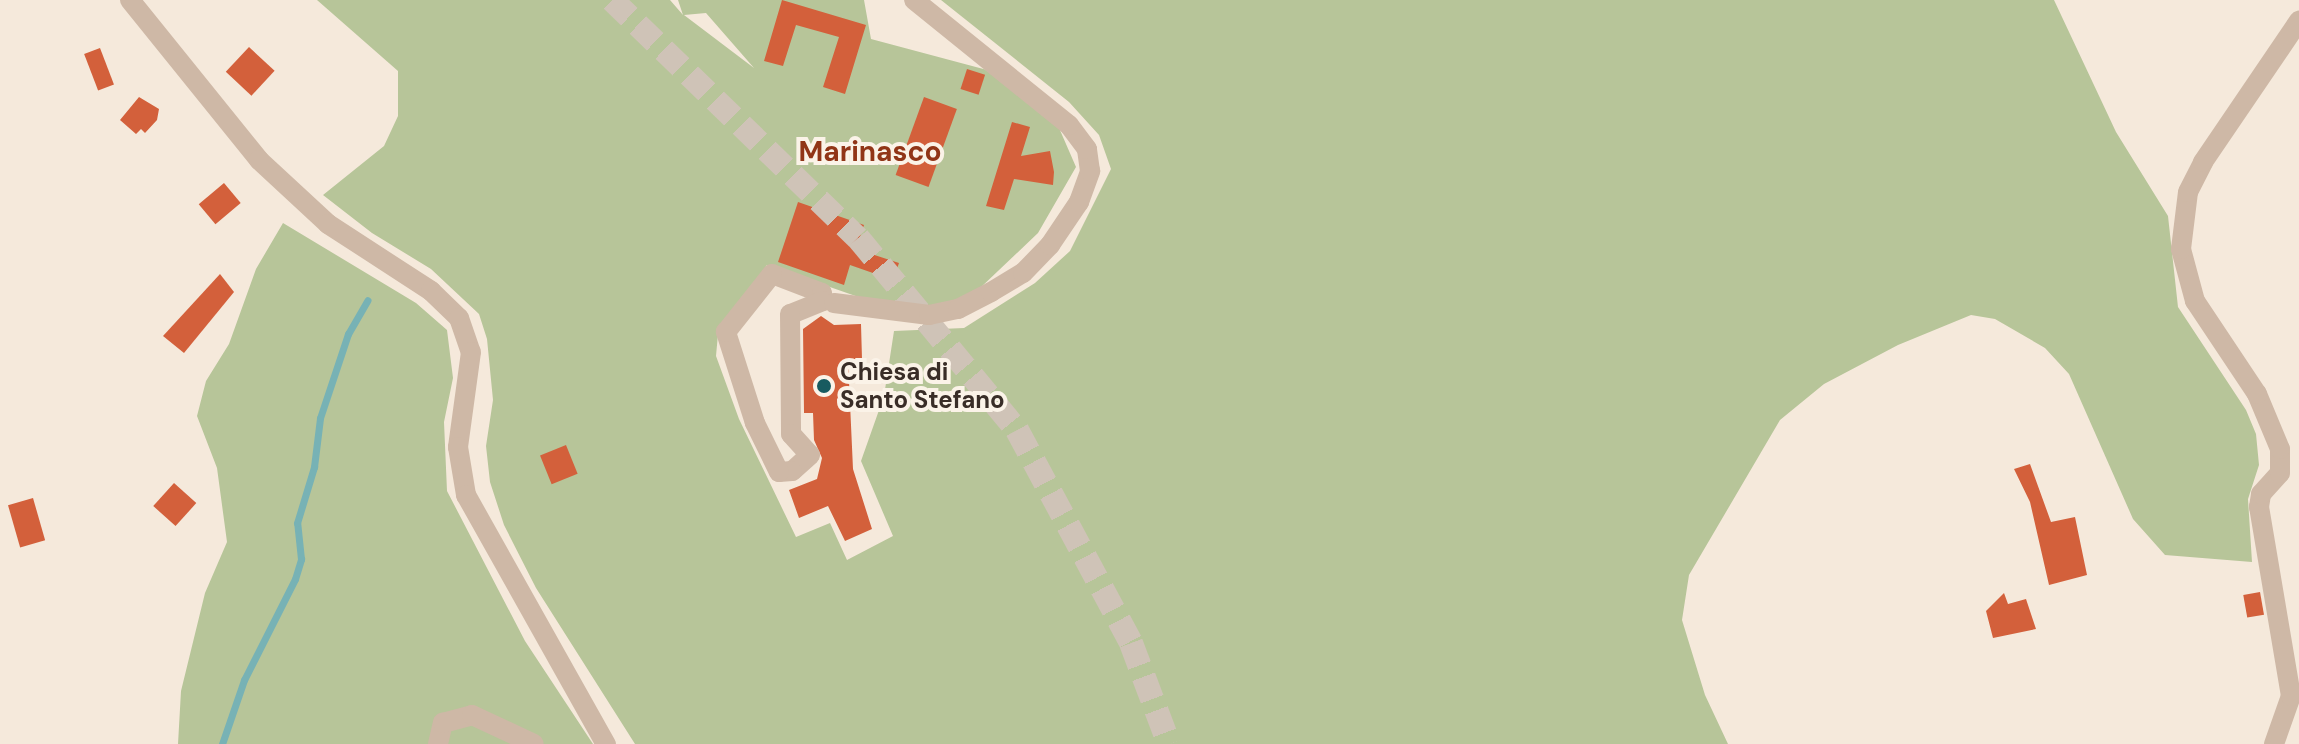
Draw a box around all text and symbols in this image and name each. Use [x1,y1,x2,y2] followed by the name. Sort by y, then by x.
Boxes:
[799,135,941,169] district label: Marinasco
[840,358,1005,414] place label: Chiesa di Santo Stefano
[815,377,833,395] marker: Chiesa di Santo Stefano

